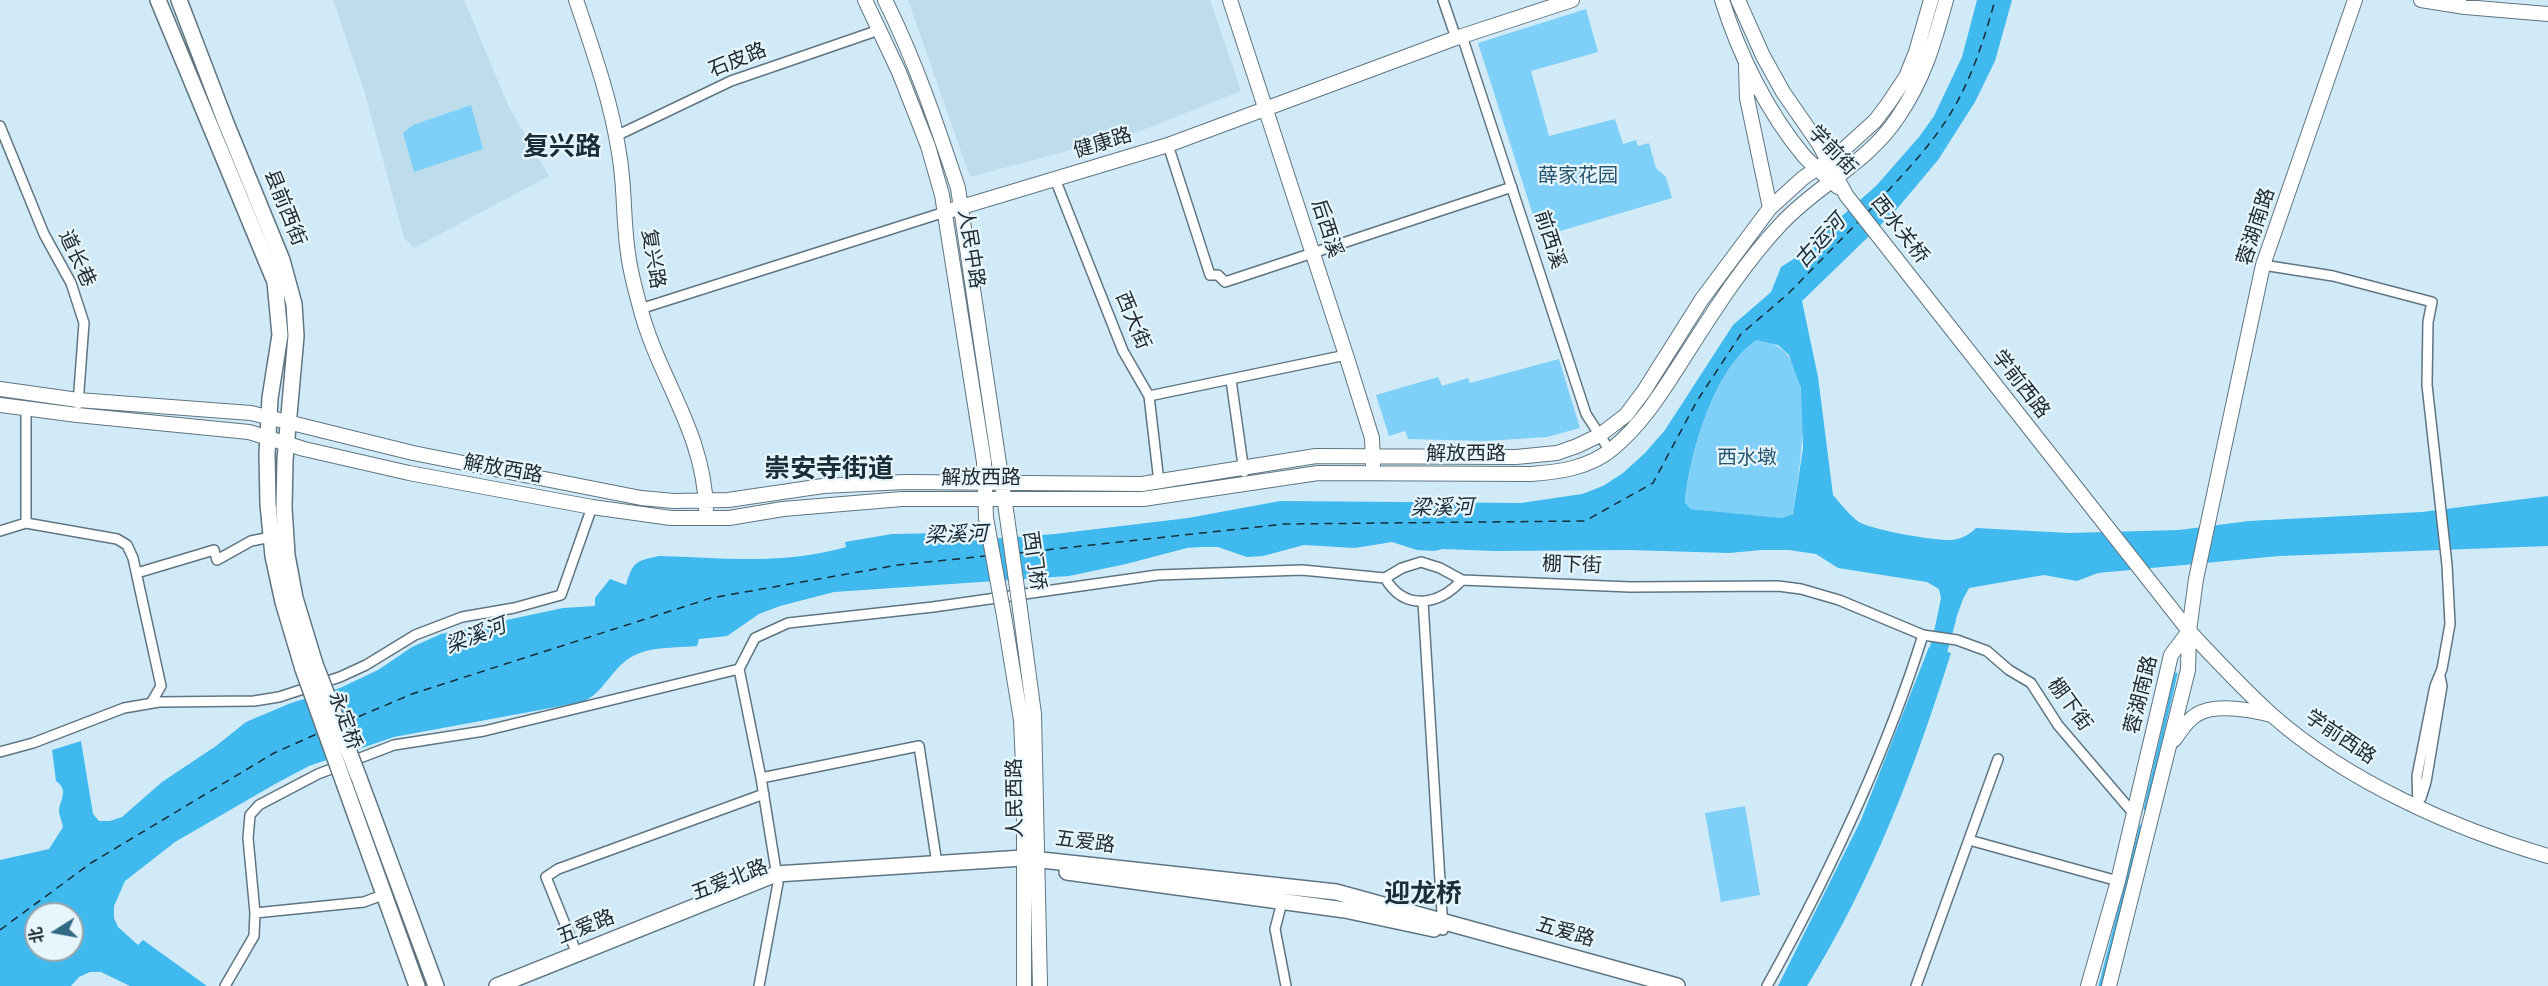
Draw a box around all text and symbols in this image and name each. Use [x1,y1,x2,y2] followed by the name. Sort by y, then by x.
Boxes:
[706,39,770,83] street label: 石皮路
[1803,121,1861,181] street label: 学前街
[1071,124,1135,164] street label: 健康路
[523,132,601,164] district label: 复兴路
[1538,165,1618,189] park label: 薛家花园
[258,166,310,250] street label: 县前西街
[2233,185,2281,269] street label: 蓉湖南路
[1865,191,1933,269] street label: 西水关桥
[1305,197,1347,261] street label: 后西溪
[952,208,988,290] street label: 人民中路
[1528,208,1570,272] street label: 前西溪
[1791,210,1851,274] water label: 古运河
[52,227,100,291] street label: 道长巷
[635,227,669,291] street label: 复兴路
[1109,289,1155,353] street label: 西大街
[1986,346,2054,424] street label: 学前西路
[1426,443,1506,467] street label: 解放西路
[1717,447,1777,471] park label: 西水墩
[462,451,544,489] street label: 解放西路
[764,454,894,486] district label: 崇安寺街道
[941,467,1021,491] street label: 解放西路
[1410,496,1474,522] water label: 梁溪河
[924,522,988,550] water label: 梁溪河
[1017,530,1049,592] street label: 西门桥
[1542,553,1602,579] street label: 棚下街
[442,614,510,660] water label: 梁溪河
[2121,653,2163,737] street label: 蓉湖南路
[2042,674,2096,736] street label: 棚下街
[322,689,366,753] street label: 永定桥
[2300,706,2380,770] street label: 学前西路
[1003,758,1029,838] street label: 人民西路
[1054,827,1116,859] street label: 五爱路
[688,855,772,907] street label: 五爱北路
[1384,879,1462,911] district label: 迎龙桥
[24,902,84,962] north arrow
[554,906,618,950] street label: 五爱路
[1533,913,1597,953] street label: 五爱路
[27,925,49,945] text: 北

